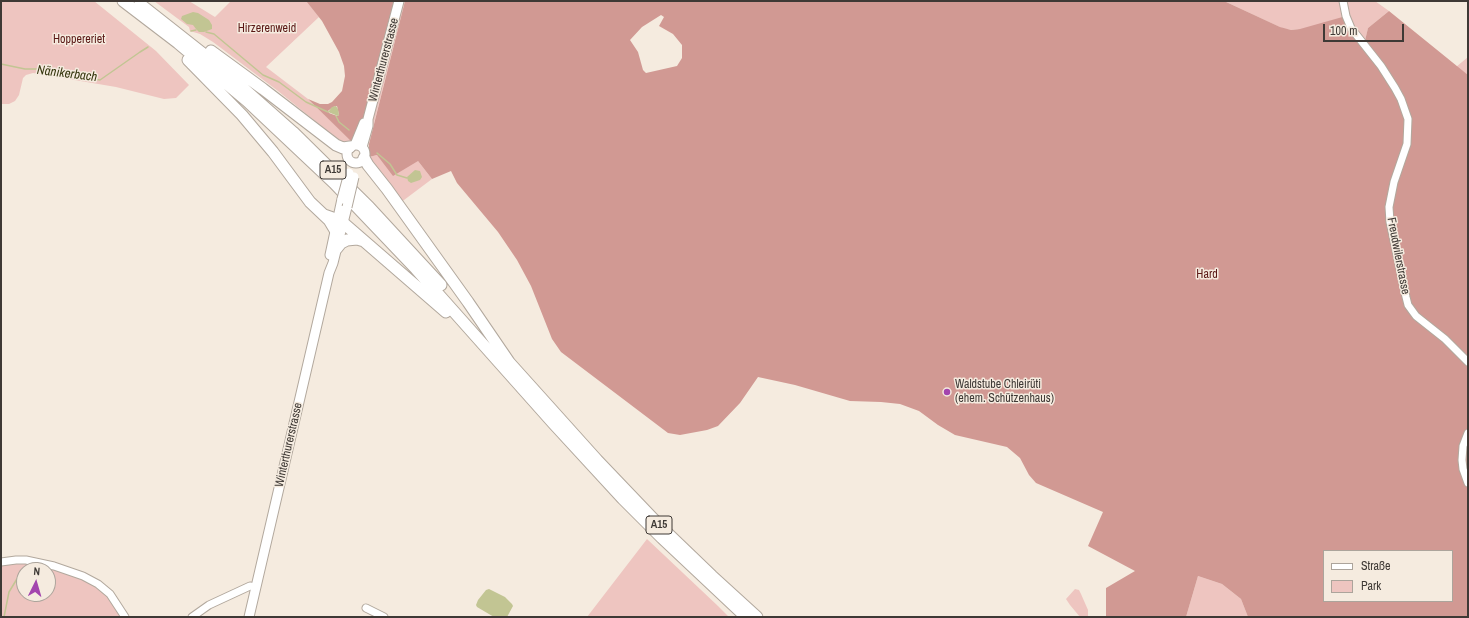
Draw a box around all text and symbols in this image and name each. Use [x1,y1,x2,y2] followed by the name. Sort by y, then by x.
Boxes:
[366,16,402,104] street label: Winterthurerstrasse
[1325,16,1406,42] scale bar
[238,22,296,36] park label: Hirzerenweid
[1330,23,1357,39] text: 100 m
[53,33,105,47] park label: Hoppereriet
[36,63,98,85] water label: Nänikerbach
[320,161,346,179] road number: A15
[1383,216,1413,296] street label: Freudwilerstrasse
[1196,268,1218,282] park label: Hard
[955,378,1054,406] place label: Waldstube Chleirüti (ehem. Schützenhaus)
[942,387,952,397] marker: Waldstube Chleirüti (ehem. Schützenhaus)
[272,401,306,489] street label: Winterthurerstrasse
[646,516,672,534] road number: A15
[1323,550,1453,602] legend
[1361,558,1391,574] text: Straße
[16,562,56,602] north arrow
[33,564,41,578] text: N
[1361,578,1381,594] text: Park

